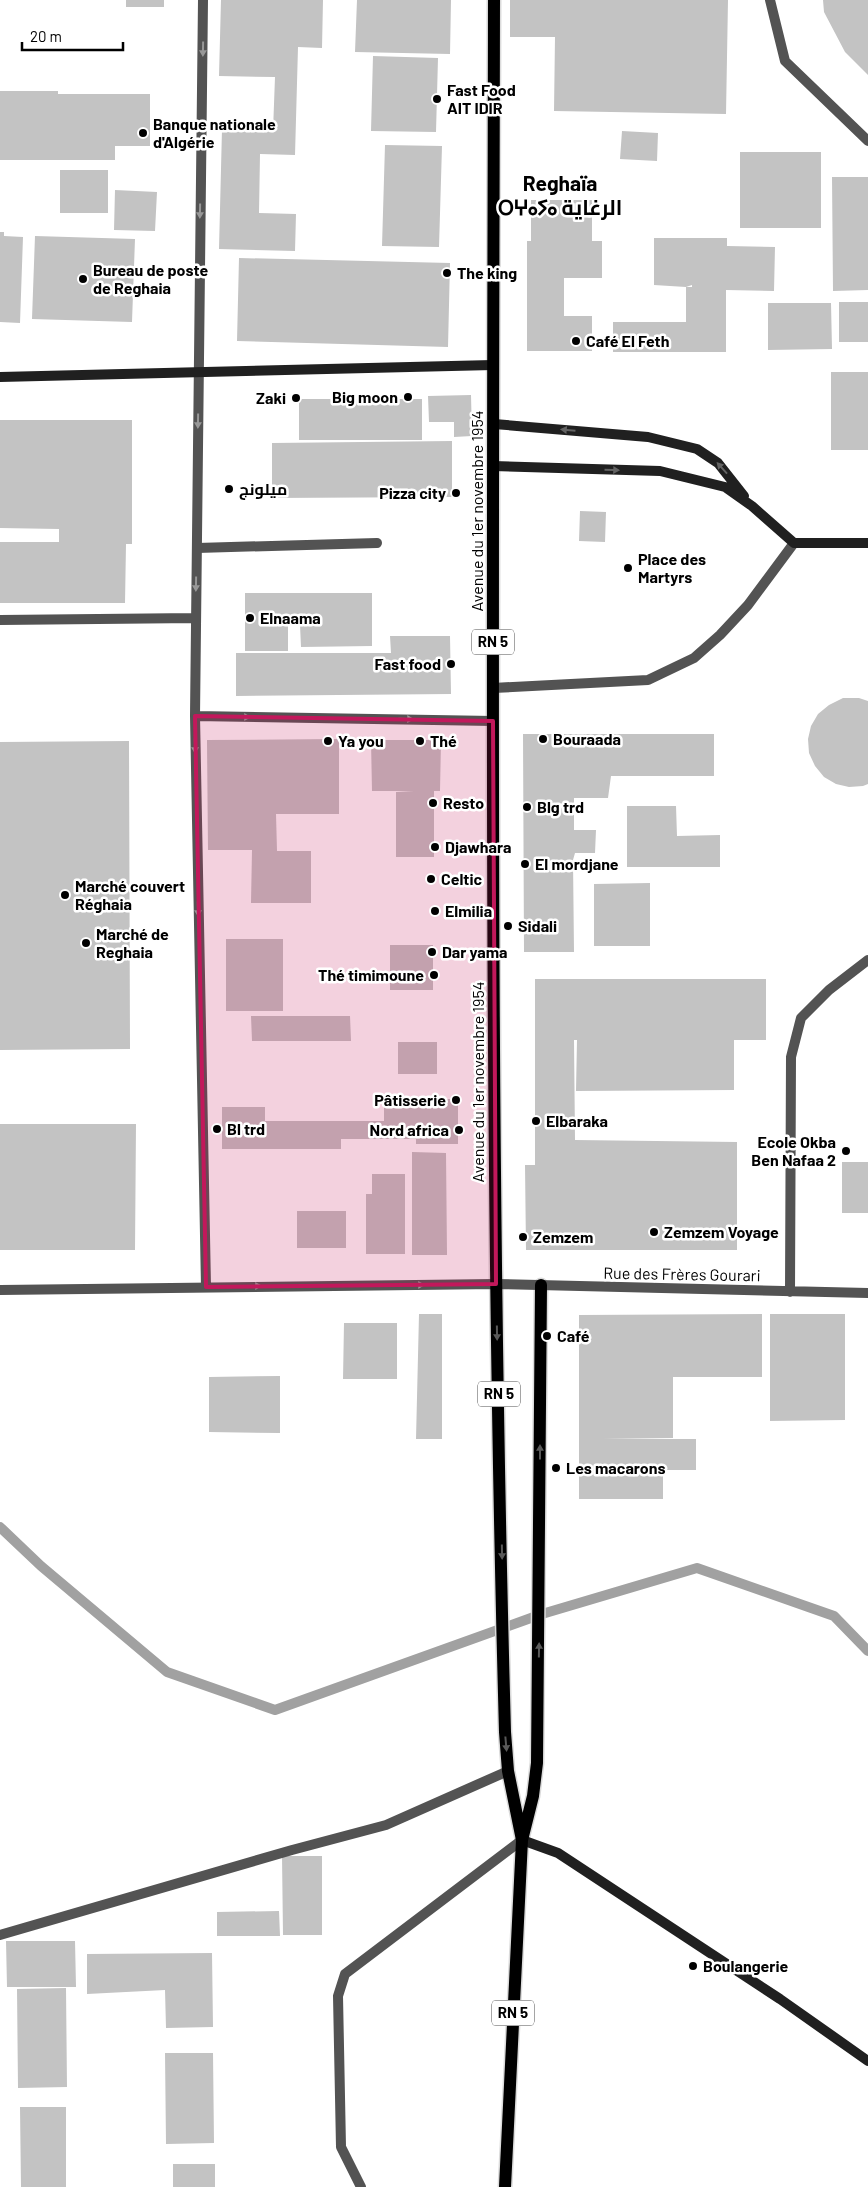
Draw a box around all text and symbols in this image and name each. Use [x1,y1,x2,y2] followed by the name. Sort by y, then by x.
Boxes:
[22,20,124,52] scale bar
[30,27,62,45] text: 20 m
[199,41,207,57] one-way arrow
[447,80,516,117] place label: Fast Food AIT IDIR
[431,93,443,105] marker: Fast Food AIT IDIR
[153,114,276,151] place label: Banque nationale d'Algérie
[137,127,149,139] marker: Banque nationale d'Algérie
[498,170,622,220] district label: Reghaïa ⵔⵖⴰⵢⴰ الرغاية
[196,203,204,219] one-way arrow
[93,260,208,297] place label: Bureau de poste de Reghaia
[457,263,517,282] place label: The king
[441,267,453,279] marker: The king
[77,273,89,285] marker: Bureau de poste de Reghaia
[586,331,669,350] place label: Café El Feth
[570,335,582,347] marker: Café El Feth
[332,387,398,406] place label: Big moon
[256,388,286,407] place label: Zaki
[402,391,414,403] marker: Big moon
[290,392,302,404] marker: Zaki
[467,411,486,611] street label: Avenue du 1er novembre 1954
[194,413,202,429] one-way arrow
[559,426,575,434] one-way arrow
[716,462,727,475] one-way arrow
[604,466,620,474] one-way arrow
[239,479,287,500] place label: ميلونج
[223,483,235,495] marker: ميلونج
[379,483,446,502] place label: Pizza city
[450,487,462,499] marker: Pizza city
[638,549,706,586] place label: Place des Martyrs
[622,562,634,574] marker: Place des Martyrs
[192,576,200,592] one-way arrow
[260,608,321,627] place label: Elnaama
[244,612,256,624] marker: Elnaama
[472,630,514,654] road number: RN 5
[375,654,441,673] place label: Fast food
[445,658,457,670] marker: Fast food
[236,713,252,721] one-way arrow
[398,716,414,724] one-way arrow
[553,729,621,748] place label: Bouraada
[338,731,384,750] place label: Ya you
[430,731,457,750] place label: Thé
[537,733,549,745] marker: Bouraada
[322,735,334,747] marker: Ya you
[414,735,426,747] marker: Thé
[191,738,199,754] one-way arrow
[443,793,484,812] place label: Resto
[427,797,439,809] marker: Resto
[537,797,584,816] place label: Blg trd
[521,801,533,813] marker: Blg trd
[445,837,511,856] place label: Djawhara
[429,841,441,853] marker: Djawhara
[535,854,619,873] place label: El mordjane
[519,858,531,870] marker: El mordjane
[441,869,483,888] place label: Celtic
[425,873,437,885] marker: Celtic
[75,876,185,913] place label: Marché couvert Réghaia
[59,889,71,901] marker: Marché couvert Réghaia
[194,901,202,917] one-way arrow
[445,901,492,920] place label: Elmilia
[429,905,441,917] marker: Elmilia
[518,916,557,935] place label: Sidali
[502,920,514,932] marker: Sidali
[96,924,169,961] place label: Marché de Reghaia
[80,937,92,949] marker: Marché de Reghaia
[442,942,508,961] place label: Dar yama
[426,946,438,958] marker: Dar yama
[318,965,424,984] place label: Thé timimoune
[428,969,440,981] marker: Thé timimoune
[468,982,487,1182] street label: Avenue du 1er novembre 1954
[374,1090,446,1109] place label: Pâtisserie
[450,1094,462,1106] marker: Pâtisserie
[546,1111,608,1130] place label: Elbaraka
[530,1115,542,1127] marker: Elbaraka
[227,1119,265,1138] place label: Bl trd
[370,1120,449,1139] place label: Nord africa
[211,1123,223,1135] marker: Bl trd
[453,1124,465,1136] marker: Nord africa
[751,1132,836,1169] place label: Ecole Okba Ben Nafaa 2
[840,1145,852,1157] marker: Ecole Okba Ben Nafaa 2
[664,1222,779,1241] place label: Zemzem Voyage
[648,1226,660,1238] marker: Zemzem Voyage
[533,1227,593,1246] place label: Zemzem
[517,1231,529,1243] marker: Zemzem
[603,1263,761,1284] street label: Rue des Frères Gourari
[409,1281,425,1289] one-way arrow
[247,1282,263,1290] one-way arrow
[493,1325,501,1341] one-way arrow
[557,1326,590,1345] place label: Café
[541,1330,553,1342] marker: Café
[478,1382,520,1406] road number: RN 5
[536,1444,544,1460] one-way arrow
[566,1458,665,1477] place label: Les macarons
[550,1462,562,1474] marker: Les macarons
[498,1544,506,1560] one-way arrow
[535,1642,543,1658] one-way arrow
[502,1737,510,1753] one-way arrow
[703,1956,788,1975] place label: Boulangerie
[687,1960,699,1972] marker: Boulangerie
[492,2000,534,2026] road number: RN 5

